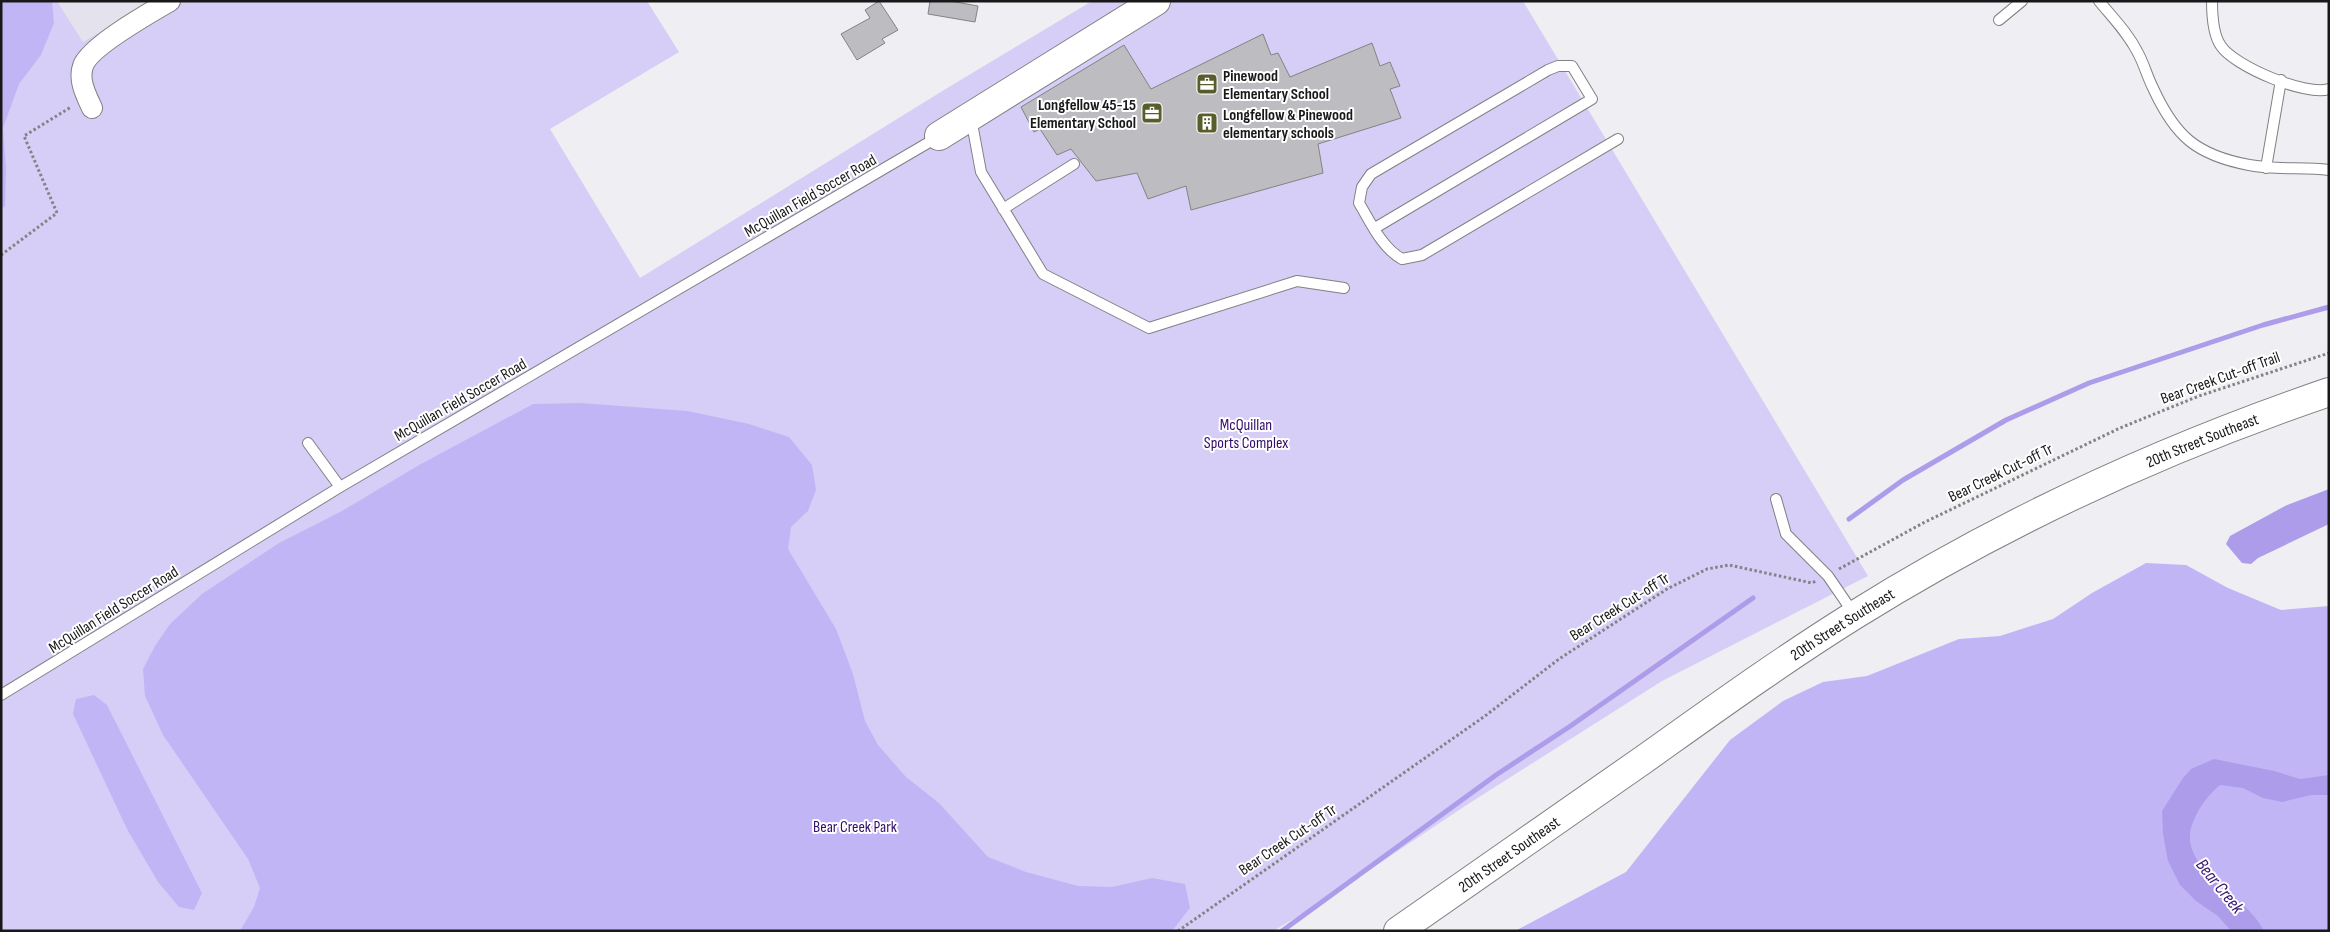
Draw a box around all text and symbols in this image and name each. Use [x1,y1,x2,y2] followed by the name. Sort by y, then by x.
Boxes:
[1223,67,1329,104] place label: Pinewood Elementary School
[1195,72,1219,96] office icon: Pinewood Elementary School
[1030,96,1136,133] place label: Longfellow 45-15 Elementary School
[1140,101,1164,125] office icon: Longfellow 45-15 Elementary School
[1223,106,1353,143] place label: Longfellow & Pinewood elementary schools
[1195,111,1219,135] building icon: Longfellow & Pinewood elementary schools
[741,151,880,242] street label: McQuillan Field Soccer Road
[2158,348,2283,409] street label: Bear Creek Cut-off Trail
[391,355,530,446] street label: McQuillan Field Soccer Road
[2143,410,2262,472] street label: 20th Street Southeast
[1204,416,1288,453] park label: McQuillan Sports Complex
[1945,440,2056,507] street label: Bear Creek Cut-off Tr
[45,563,182,658] street label: McQuillan Field Soccer Road
[1567,569,1673,645] street label: Bear Creek Cut-off Tr
[1787,585,1898,665] street label: 20th Street Southeast
[1235,800,1341,880] street label: Bear Creek Cut-off Tr
[1455,813,1564,897] street label: 20th Street Southeast
[813,818,897,837] park label: Bear Creek Park
[2191,855,2249,919] water label: Bear Creek

